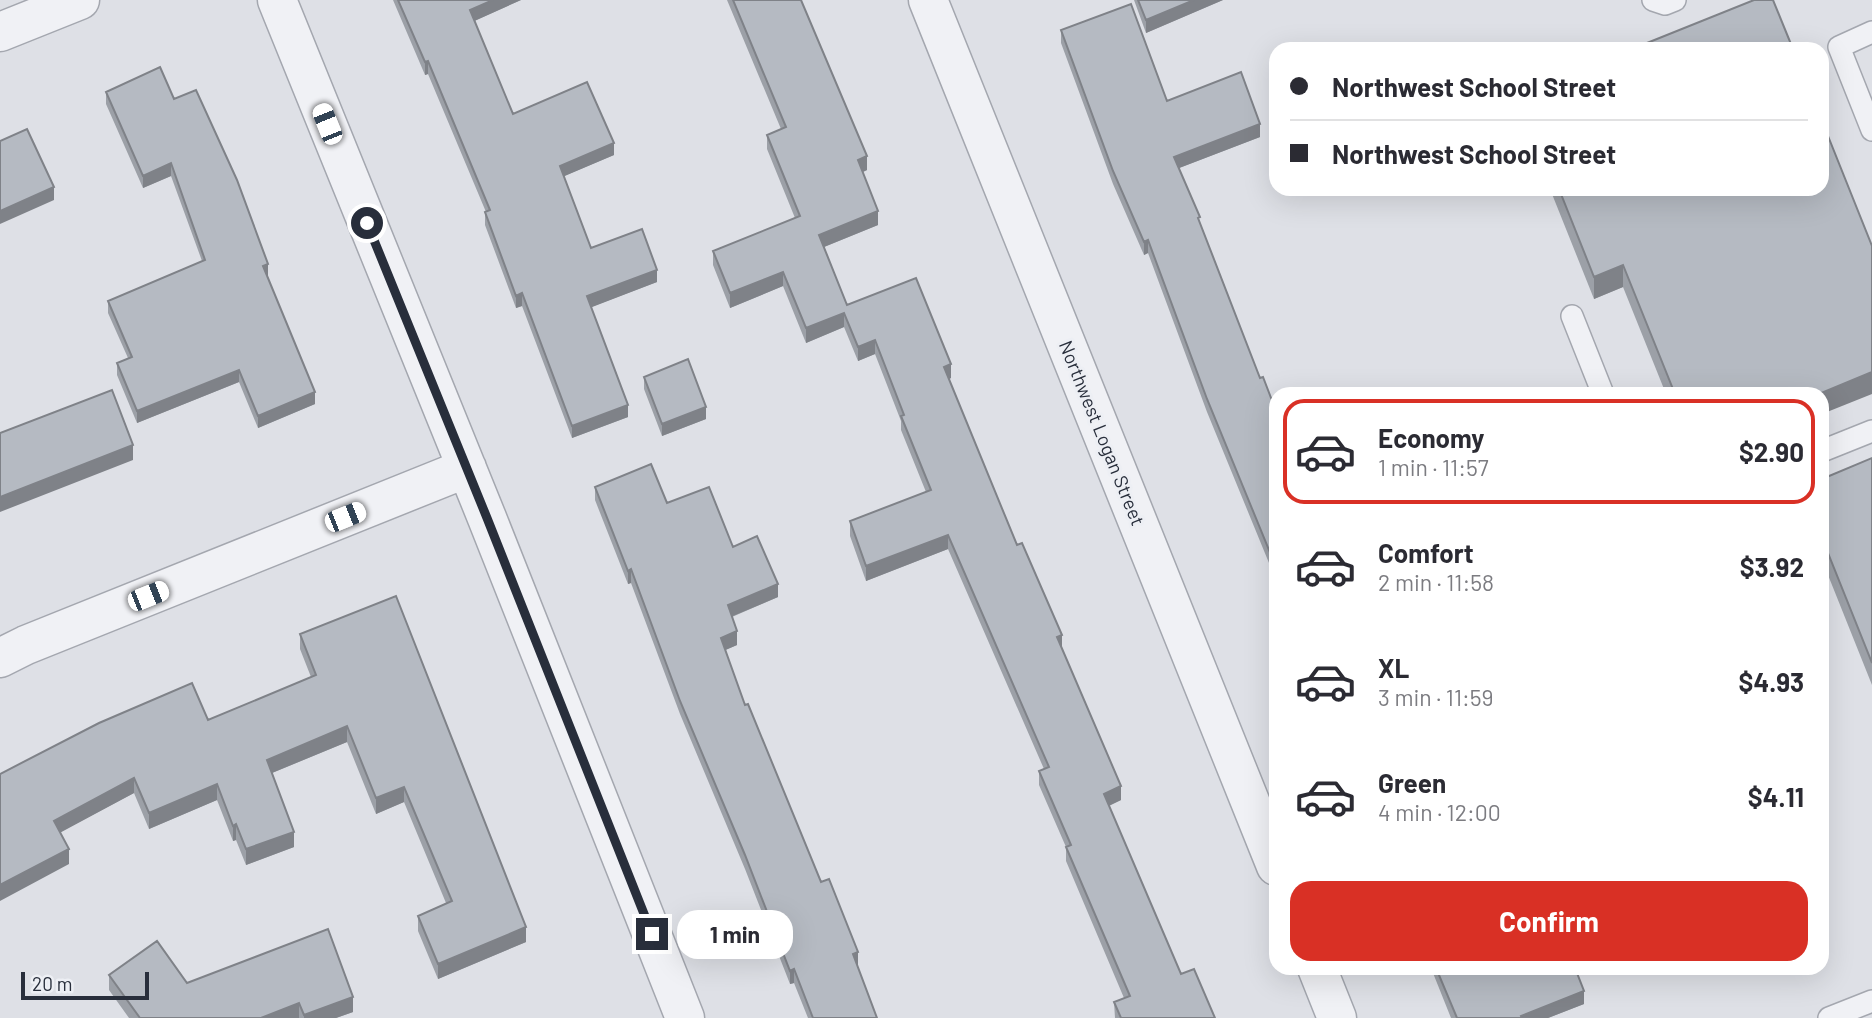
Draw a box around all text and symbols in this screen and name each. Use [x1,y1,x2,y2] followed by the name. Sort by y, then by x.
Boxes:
[1332,71,1616,102] text: Northwest School Street
[310,101,345,147] car
[1332,138,1616,169] text: Northwest School Street
[351,207,383,239] route start
[1055,337,1150,529] street label: Northwest Logan Street
[1294,420,1357,483] icon: car
[1378,422,1484,453] text: Economy
[1739,436,1804,467] text: $2.90
[1378,453,1489,481] text: 1 min · 11:57
[322,499,369,535] car
[1294,535,1357,598] icon: car
[1378,537,1474,568] text: Comfort
[1740,551,1804,582] text: $3.92
[1378,568,1494,596] text: 2 min · 11:58
[125,578,172,614] car
[1294,650,1357,713] icon: car
[1378,652,1409,683] text: XL
[1739,666,1804,697] text: $4.93
[1378,683,1494,711] text: 3 min · 11:59
[1294,765,1357,828] icon: car
[1378,767,1446,798] text: Green
[1748,781,1804,812] text: $4.11
[1378,798,1501,826] text: 4 min · 12:00
[1290,881,1808,961] button: Confirm
[676,909,792,958] callout: 1 min
[636,918,668,950] route end
[710,920,760,948] text: 1 min
[21,969,149,1001] scale bar
[32,972,72,995] text: 20 m

